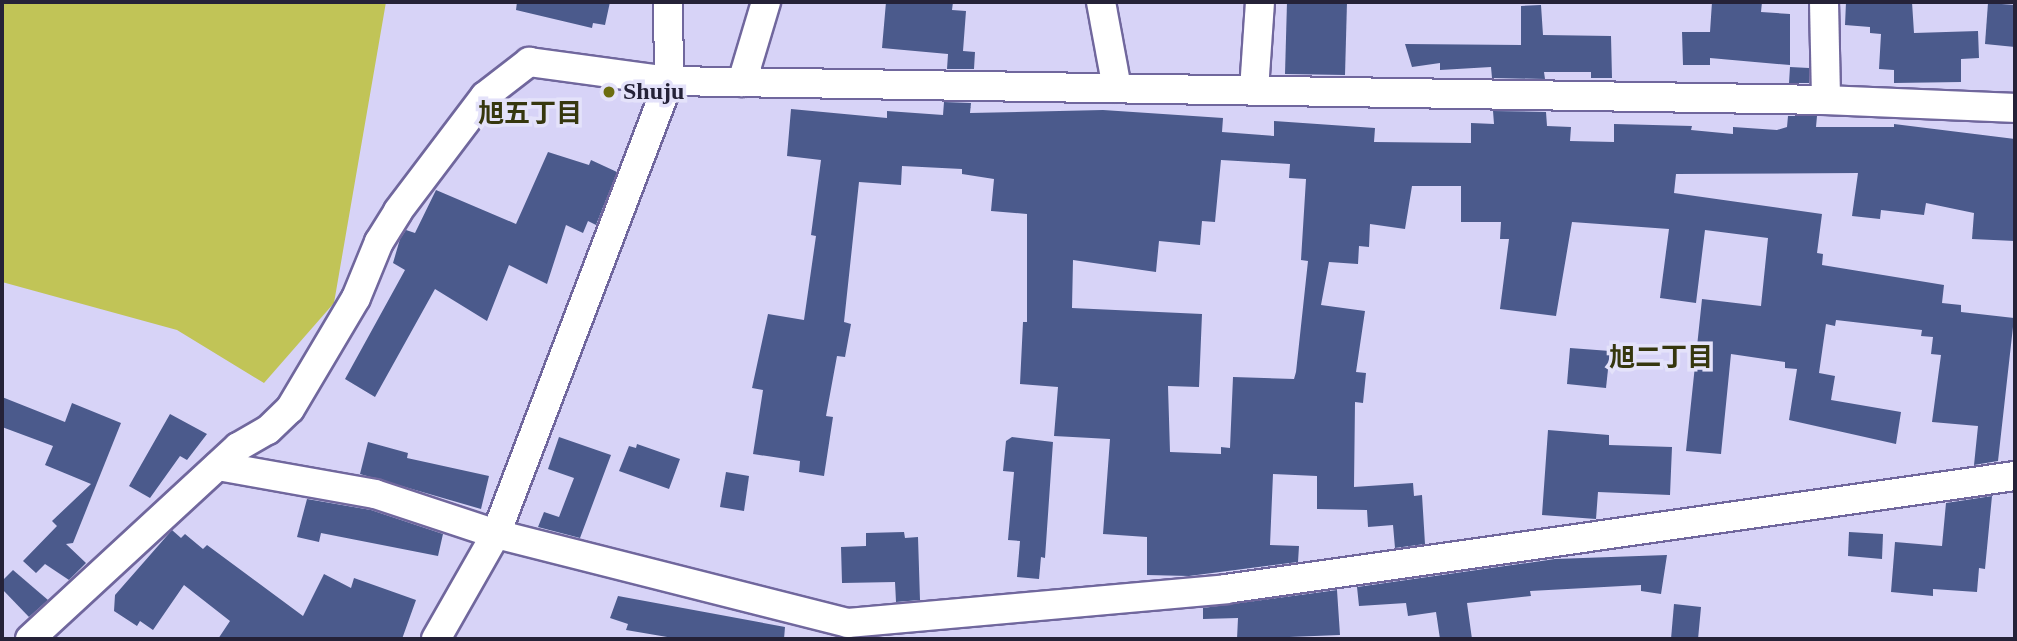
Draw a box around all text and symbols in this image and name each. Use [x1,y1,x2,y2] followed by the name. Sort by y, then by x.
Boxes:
[623,78,684,106] place label: Shuju
[601,84,617,100] marker: Shuju
[478,98,582,130] district label: 旭五丁目
[1609,342,1713,374] district label: 旭二丁目

